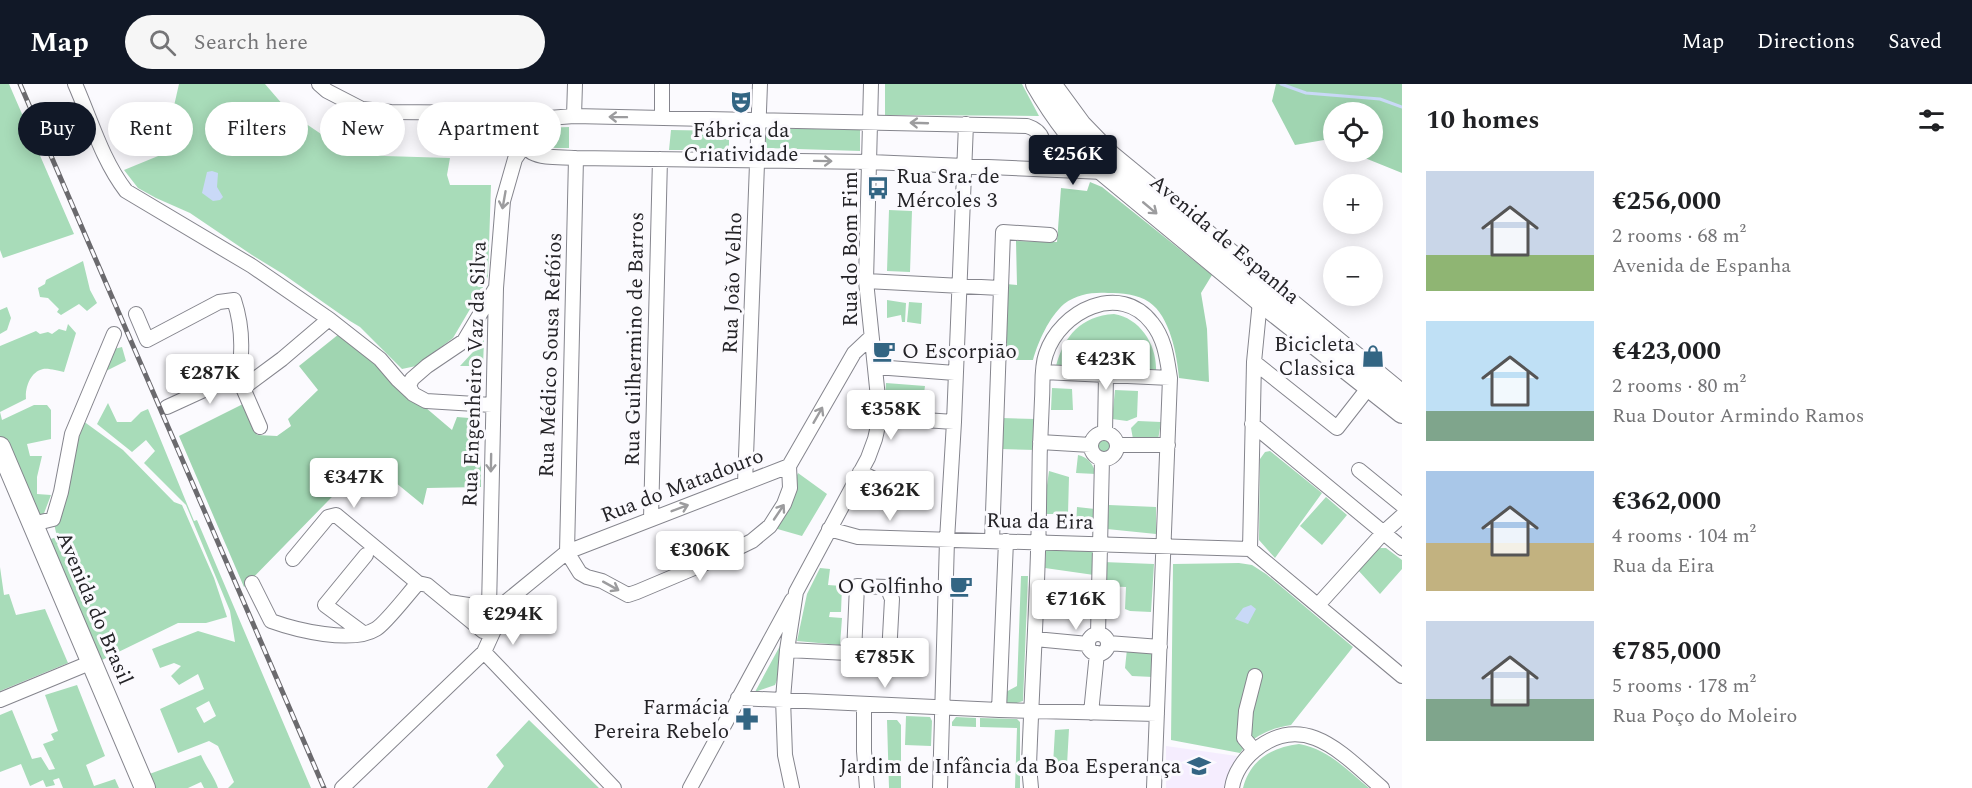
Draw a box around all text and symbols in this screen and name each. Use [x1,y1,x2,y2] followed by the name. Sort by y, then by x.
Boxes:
[125,15,545,69] search box
[30,21,89,64] text: Map
[146,26,179,59] icon: search
[194,26,308,59] text: Search here
[1682,26,1724,58] text: Map
[1757,26,1855,58] text: Directions
[1888,26,1942,58] text: Saved
[728,89,754,115] theatre icon: Fábrica da Criatividade
[1426,100,1540,140] text: 10 homes
[18,102,96,156] chip: Buy
[108,102,193,156] chip: Rent
[205,102,308,156] chip: Filters
[320,102,405,156] chip: New
[417,102,561,156] chip: Apartment
[1323,102,1383,306] map controls
[1323,102,1383,162] button: locate
[1915,104,1948,137] icon: filters
[608,111,628,123] one-way arrow
[684,115,799,171] place label: Fábrica da Criatividade
[909,117,929,128] one-way arrow
[1031,135,1115,186] pin: €256K
[1043,139,1103,169] text: €256K
[813,156,833,167] one-way arrow
[896,161,1000,217] place label: Rua Sra. de Mércoles 3
[1142,167,1307,313] street label: Avenida de Espanha
[835,171,867,327] street label: Rua do Bom Fim
[1323,174,1383,234] button: +
[865,175,891,201] bus stop icon: Rua Sra. de Mércoles 3
[1612,181,1721,221] text: €256,000
[498,190,509,209] one-way arrow
[1474,195,1546,267] icon: home
[1142,201,1157,215] one-way arrow
[617,212,653,466] street label: Rua Guilhermino de Barros
[715,212,751,354] street label: Rua João Velho
[1612,221,1746,251] text: 2 rooms · 68 m²
[531,232,571,478] street label: Rua Médico Sousa Refóios
[454,240,496,507] street label: Rua Engenheiro Vaz da Silva
[1323,246,1383,306] button: −
[1612,251,1791,281] text: Avenida de Espanha
[1274,329,1356,385] place label: Bicicleta Classica
[1612,331,1721,371] text: €423,000
[902,336,1017,368] place label: O Escorpião
[871,338,897,364] cafe icon: O Escorpião
[1064,340,1148,391] pin: €423K
[1360,343,1386,369] shop icon: Bicicleta Classica
[1076,344,1136,374] text: €423K
[1474,345,1546,417] icon: home
[168,354,252,405] pin: €287K
[180,358,240,388] text: €287K
[1612,371,1746,401] text: 2 rooms · 80 m²
[849,390,933,441] pin: €358K
[861,394,921,424] text: €358K
[1612,401,1864,431] text: Rua Doutor Armindo Ramos
[813,407,825,424] one-way arrow
[596,440,768,532] street label: Rua do Matadouro
[485,453,497,473] one-way arrow
[312,458,396,509] pin: €347K
[324,462,384,492] text: €347K
[848,471,932,522] pin: €362K
[860,475,920,505] text: €362K
[1612,481,1721,521] text: €362,000
[1474,495,1546,567] icon: home
[670,502,689,513] one-way arrow
[773,504,785,520] one-way arrow
[986,505,1095,539] street label: Rua da Eira
[1612,521,1756,551] text: 4 rooms · 104 m²
[47,527,141,690] street label: Avenida do Brasil
[658,531,742,582] pin: €306K
[670,535,730,565] text: €306K
[1612,551,1714,581] text: Rua da Eira
[838,571,943,603] place label: O Golfinho
[948,573,974,599] cafe icon: O Golfinho
[602,580,619,592] one-way arrow
[1034,580,1118,631] pin: €716K
[1046,584,1106,614] text: €716K
[471,595,555,646] pin: €294K
[483,599,543,629] text: €294K
[1612,631,1721,671] text: €785,000
[843,638,927,689] pin: €785K
[855,642,915,672] text: €785K
[1474,645,1546,717] icon: home
[1612,671,1756,701] text: 5 rooms · 178 m²
[593,692,730,748] place label: Farmácia Pereira Rebelo
[1612,701,1797,731] text: Rua Poço do Moleiro
[734,706,760,732] pharmacy icon: Farmácia Pereira Rebelo
[839,751,1182,783] place label: Jardim de Infância da Boa Esperança
[1186,753,1212,779] school or university icon: Jardim de Infância da Boa Esperança

